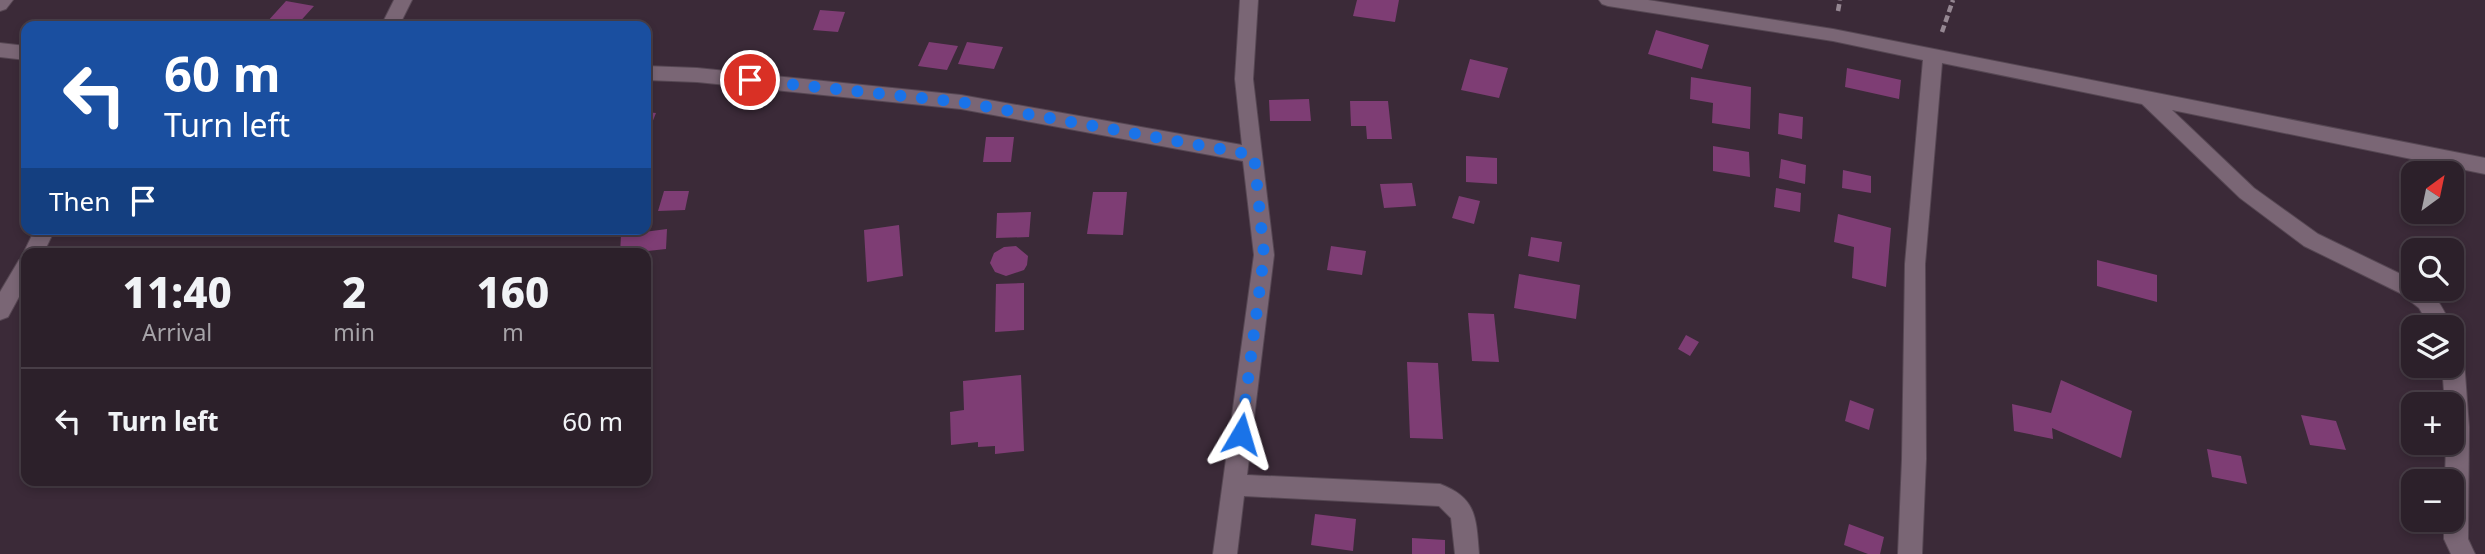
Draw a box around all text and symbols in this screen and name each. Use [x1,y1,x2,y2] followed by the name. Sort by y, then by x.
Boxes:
[164,40,281,106] text: 60 m
[49,49,140,140] icon: left
[720,50,780,110] pin
[731,61,769,99] icon: arrive
[164,103,290,146] text: Turn left
[2401,161,2464,224] north arrow
[2401,161,2464,532] map controls
[124,182,162,220] icon: arrive
[49,183,110,219] text: Then
[2401,238,2464,301] button: search
[123,263,232,320] text: 11:40
[342,263,366,320] text: 2
[477,263,549,320] text: 160
[2401,315,2464,378] button: layers
[142,316,212,348] text: Arrival
[333,316,375,348] text: min
[502,316,524,348] text: m
[2401,392,2464,455] button: +
[1204,397,1278,471] position arrow
[49,402,87,440] icon: left
[108,403,219,439] text: Turn left
[562,403,623,439] text: 60 m
[2401,469,2464,532] button: −

